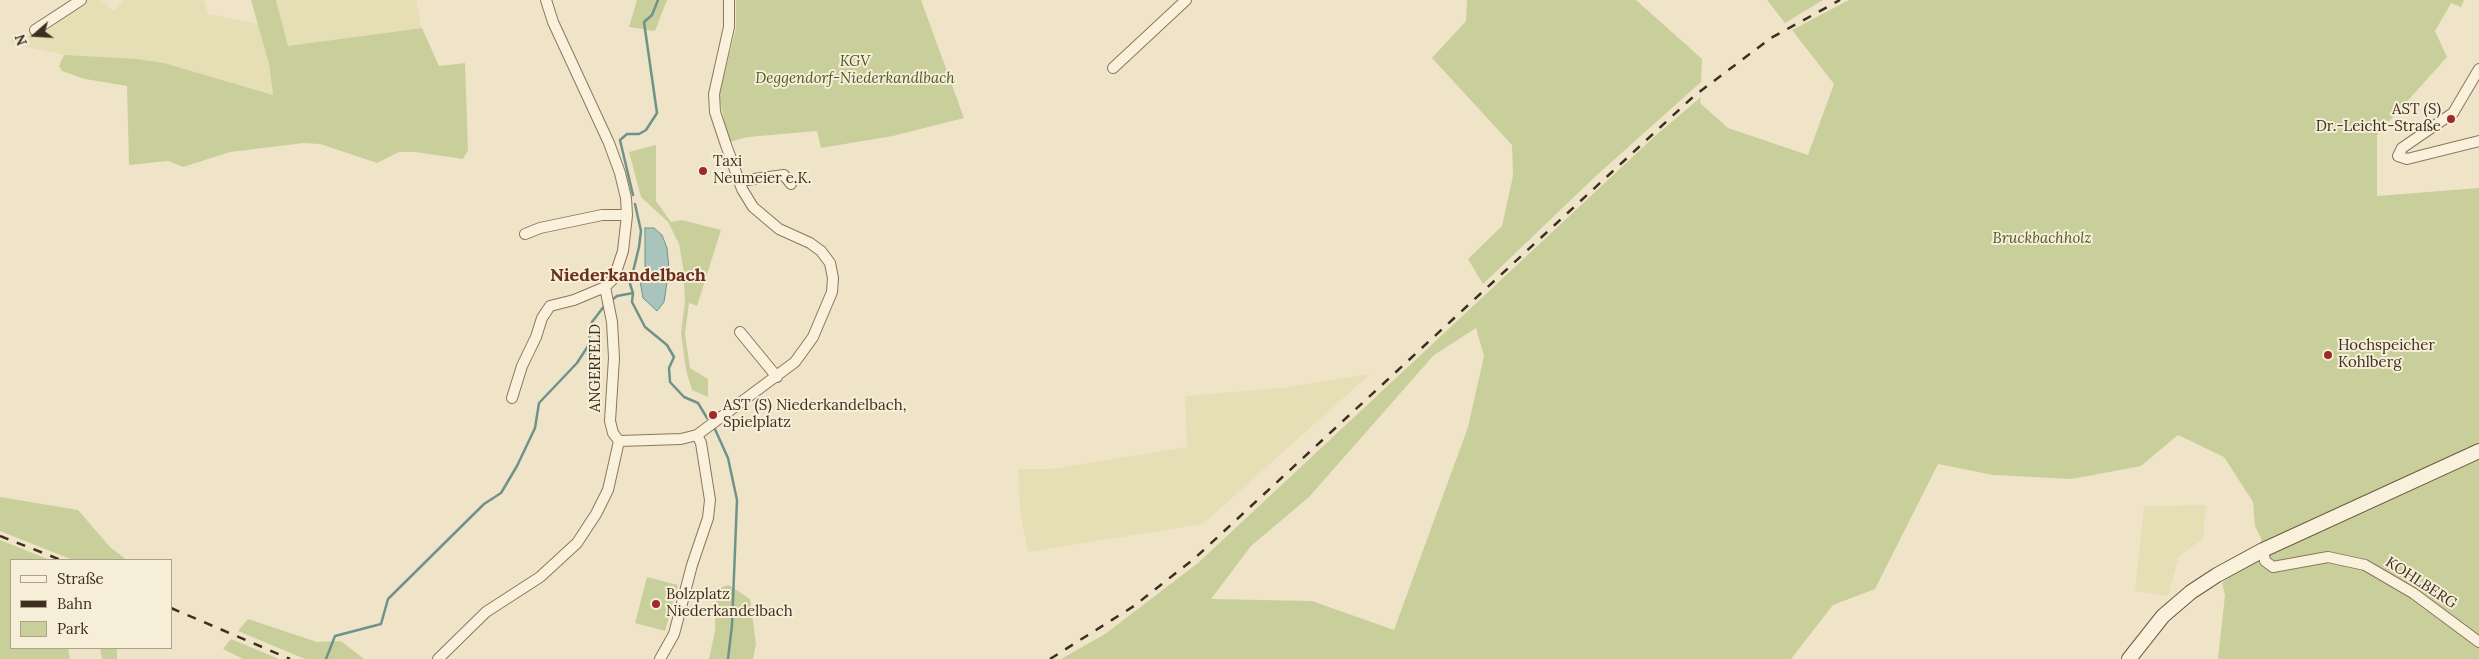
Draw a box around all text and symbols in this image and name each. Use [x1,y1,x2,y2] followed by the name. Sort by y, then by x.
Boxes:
[10,10,60,60] north arrow
[11,32,31,48] text: N
[755,53,955,88] park label: KGV Deggendorf-Niederkandlbach
[2316,101,2441,136] place label: AST (S) Dr.-Leicht-Straße
[2445,113,2457,125] marker: AST (S) Dr.-Leicht-Straße
[713,153,811,188] place label: Taxi Neumeier e.K.
[697,165,709,177] marker: Taxi Neumeier e.K.
[1992,230,2092,248] park label: Bruckbachholz
[550,265,706,287] district label: Niederkandelbach
[587,324,605,412] street label: ANGERFELD
[2338,337,2435,372] place label: Hochspeicher Kohlberg
[2322,349,2334,361] marker: Hochspeicher Kohlberg
[723,397,906,432] place label: AST (S) Niederkandelbach, Spielplatz
[707,409,719,421] marker: AST (S) Niederkandelbach, Spielplatz
[2382,553,2460,613] street label: KOHLBERG
[10,559,172,649] legend
[57,569,104,588] text: Straße
[666,586,793,621] place label: Bolzplatz Niederkandelbach
[57,594,92,613] text: Bahn
[650,598,662,610] marker: Bolzplatz Niederkandelbach
[57,619,88,638] text: Park

